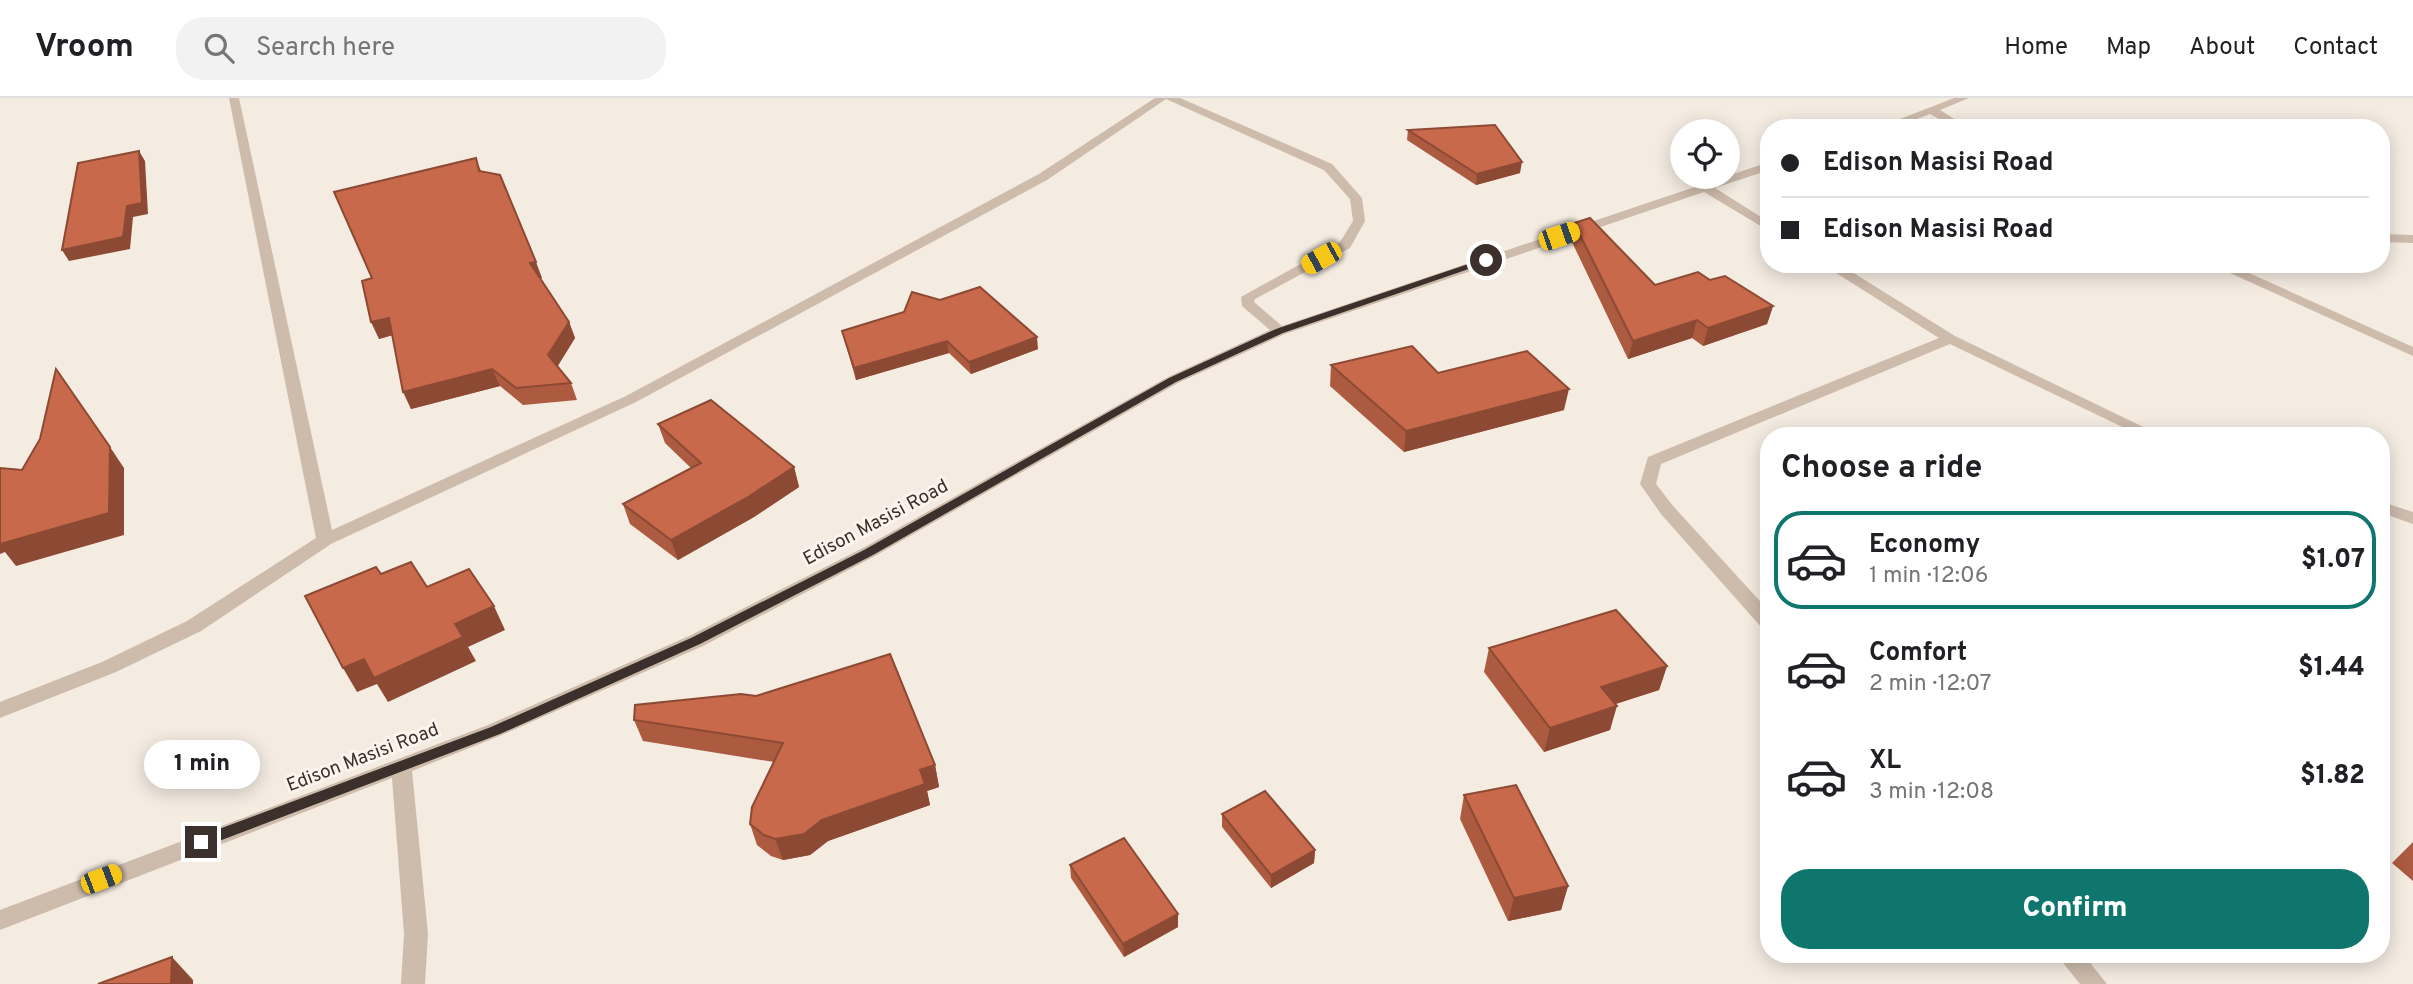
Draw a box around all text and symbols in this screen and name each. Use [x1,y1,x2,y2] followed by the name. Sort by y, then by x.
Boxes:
[176,17,666,80] search box
[35,27,134,69] text: Vroom
[200,29,238,67] icon: search
[256,32,395,65] text: Search here
[2004,33,2068,63] text: Home
[2106,33,2151,63] text: Map
[2189,33,2255,63] text: About
[2293,33,2378,63] text: Contact
[1670,119,1740,189] map controls
[1670,119,1740,189] button: locate
[1823,147,2054,180] text: Edison Masisi Road
[1823,214,2054,247] text: Edison Masisi Road
[1536,219,1583,253] car
[1298,239,1345,277] car
[1470,244,1502,276] route start
[1781,449,1982,489] text: Choose a ride
[799,475,953,571] street label: Edison Masisi Road
[1785,529,1848,592] icon: car
[1869,529,1980,562] text: Economy
[2301,544,2365,577] text: $1.07
[1869,562,1988,591] text: 1 min · 12:06
[1785,637,1848,700] icon: car
[1869,637,1967,670] text: Comfort
[2298,652,2365,685] text: $1.44
[1869,670,1991,699] text: 2 min · 12:07
[283,718,443,798] street label: Edison Masisi Road
[143,740,259,790] callout: 1 min
[1785,745,1848,808] icon: car
[1869,745,1901,778] text: XL
[174,750,230,779] text: 1 min
[2300,760,2365,793] text: $1.82
[1869,778,1994,807] text: 3 min · 12:08
[185,826,217,858] route end
[78,862,125,896] car
[1781,869,2369,949] button: Confirm

